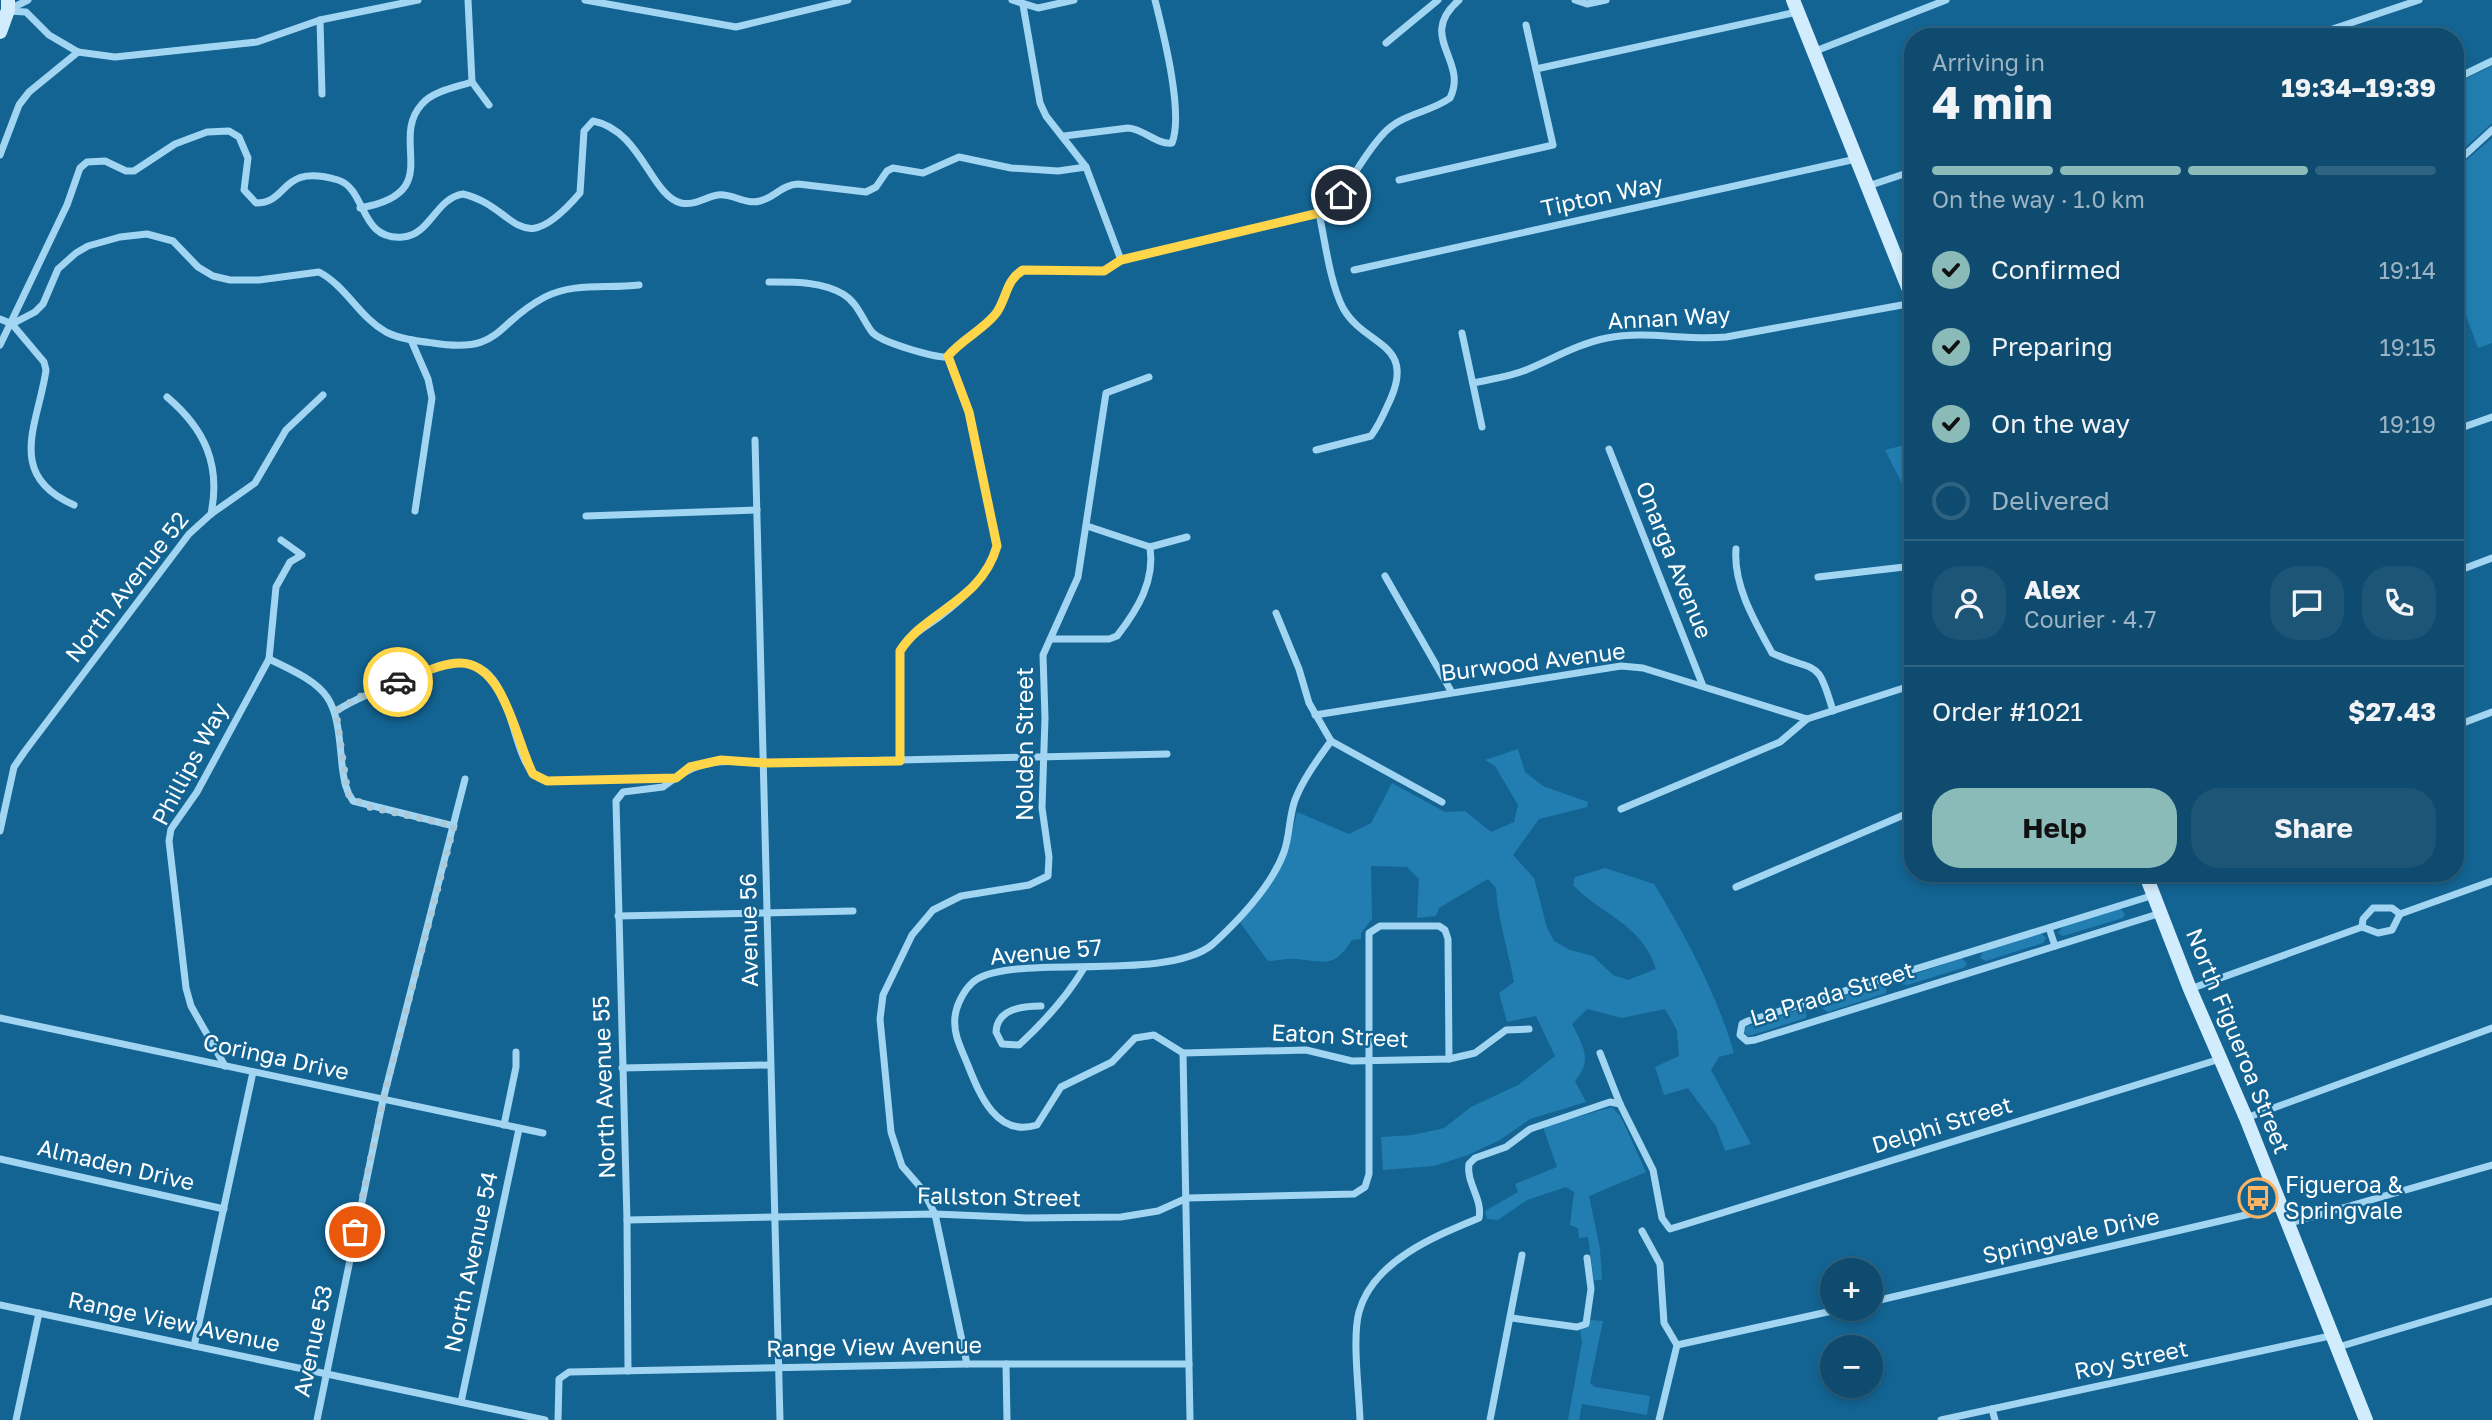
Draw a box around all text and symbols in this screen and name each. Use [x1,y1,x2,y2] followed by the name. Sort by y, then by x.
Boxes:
[1932,48,2045,76] text: Arriving in
[2281,72,2436,103] text: 19:34–19:39
[1932,74,2053,129] text: 4 min
[1311,165,1371,225] pin
[1538,168,1665,222] street label: Tipton Way
[1322,176,1360,214] icon: home
[1932,185,2145,213] text: On the way · 1.0 km
[1932,251,1970,289] icon: check
[1991,254,2121,285] text: Confirmed
[2379,256,2436,284] text: 19:14
[1607,300,1731,334] street label: Annan Way
[1932,328,1970,366] icon: check
[1991,331,2113,362] text: Preparing
[2380,333,2436,361] text: 19:15
[1932,405,1970,443] icon: check
[1991,408,2130,439] text: On the way
[2379,410,2436,438] text: 19:19
[1631,477,1719,642] street label: Onarga Avenue
[1991,485,2110,516] text: Delivered
[59,505,194,667] street label: North Avenue 52
[1932,566,2006,640] button: person
[2270,566,2344,640] button: chat
[2362,566,2436,640] button: phone
[2024,574,2081,605] text: Alex
[2024,605,2156,633] text: Courier · 4.7
[1439,636,1627,686] street label: Burwood Avenue
[363,647,433,717] courier
[379,663,417,701] icon: car
[1010,667,1038,821] street label: Nolden Street
[1932,696,2083,727] text: Order #1021
[2348,696,2436,727] text: $27.43
[145,697,233,830] street label: Phillips Way
[1932,788,2177,868] button: Help
[2191,788,2436,868] button: Share
[733,873,763,987] street label: Avenue 56
[2181,924,2297,1157] street label: North Figueroa Street
[989,932,1103,970] street label: Avenue 57
[1746,955,1917,1031] street label: La Prada Street
[586,995,620,1179] street label: North Avenue 55
[1271,1017,1409,1053] street label: Eaton Street
[201,1027,352,1085] street label: Coringa Drive
[1868,1089,2015,1159] street label: Delphi Street
[35,1132,197,1196] street label: Almaden Drive
[437,1169,503,1355] street label: North Avenue 54
[2285,1170,2404,1224] place label: Figueroa & Springvale
[2237,1177,2279,1219] bus stop icon: Figueroa & Springvale
[917,1181,1081,1211] street label: Fallston Street
[1980,1201,2162,1269] street label: Springvale Drive
[325,1202,385,1262] pin
[336,1213,374,1251] icon: bag
[1820,1258,1883,1398] map controls
[1820,1258,1883,1321] button: +
[287,1282,338,1399] street label: Avenue 53
[66,1285,283,1357] street label: Range View Avenue
[766,1330,982,1362] street label: Range View Avenue
[2071,1333,2190,1385] street label: Roy Street
[1820,1335,1883,1398] button: −

